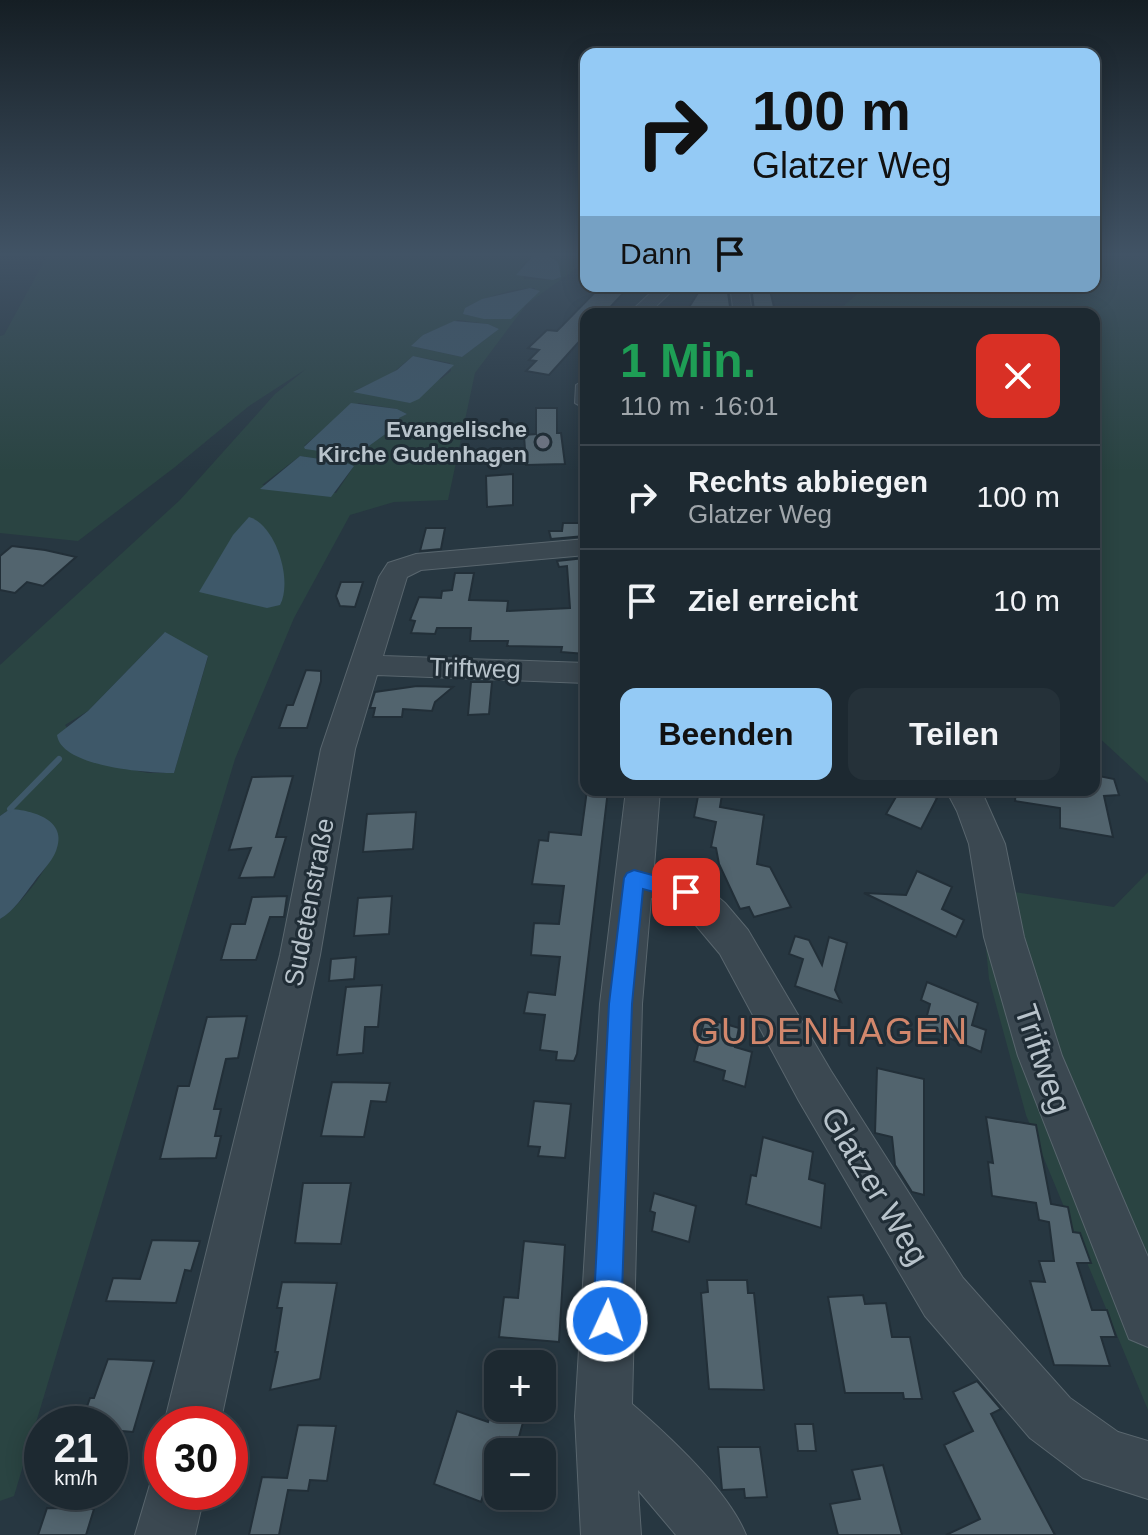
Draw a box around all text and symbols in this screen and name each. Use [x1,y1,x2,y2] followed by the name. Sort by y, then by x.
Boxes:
[752,79,911,142] text: 100 m
[620,80,724,184] icon: right
[752,145,951,186] text: Glatzer Weg
[708,232,752,276] icon: arrive
[620,237,692,270] text: Dann
[620,334,756,387] text: 1 Min.
[976,334,1060,418] button: close
[620,391,779,421] text: 110 m · 16:01
[318,417,527,467] place label: Evangelische Kirche Gudenhagen
[534,433,552,451] marker: Evangelische Kirche Gudenhagen
[688,465,928,498] text: Rechts abbiegen
[620,475,664,519] icon: right
[977,480,1060,513] text: 100 m
[688,499,832,529] text: Glatzer Weg
[620,579,664,623] icon: arrive
[688,584,858,617] text: Ziel erreicht
[993,584,1060,617] text: 10 m
[429,651,521,685] street label: Triftweg
[620,688,832,780] button: Beenden
[848,688,1060,780] button: Teilen
[278,815,340,989] street label: Sudetenstraße
[652,858,720,926] pin
[664,870,708,914] icon: arrive
[1008,1000,1078,1118] street label: Triftweg
[691,1011,969,1052] district label: GUDENHAGEN
[814,1101,936,1271] street label: Glatzer Weg
[565,1279,649,1363] position arrow
[484,1350,556,1510] map controls
[484,1350,556,1422] button: +
[144,1406,248,1510] speed limit sign: 30
[54,1426,98,1470] text: 21
[484,1438,556,1510] button: −
[54,1467,98,1489] text: km/h

